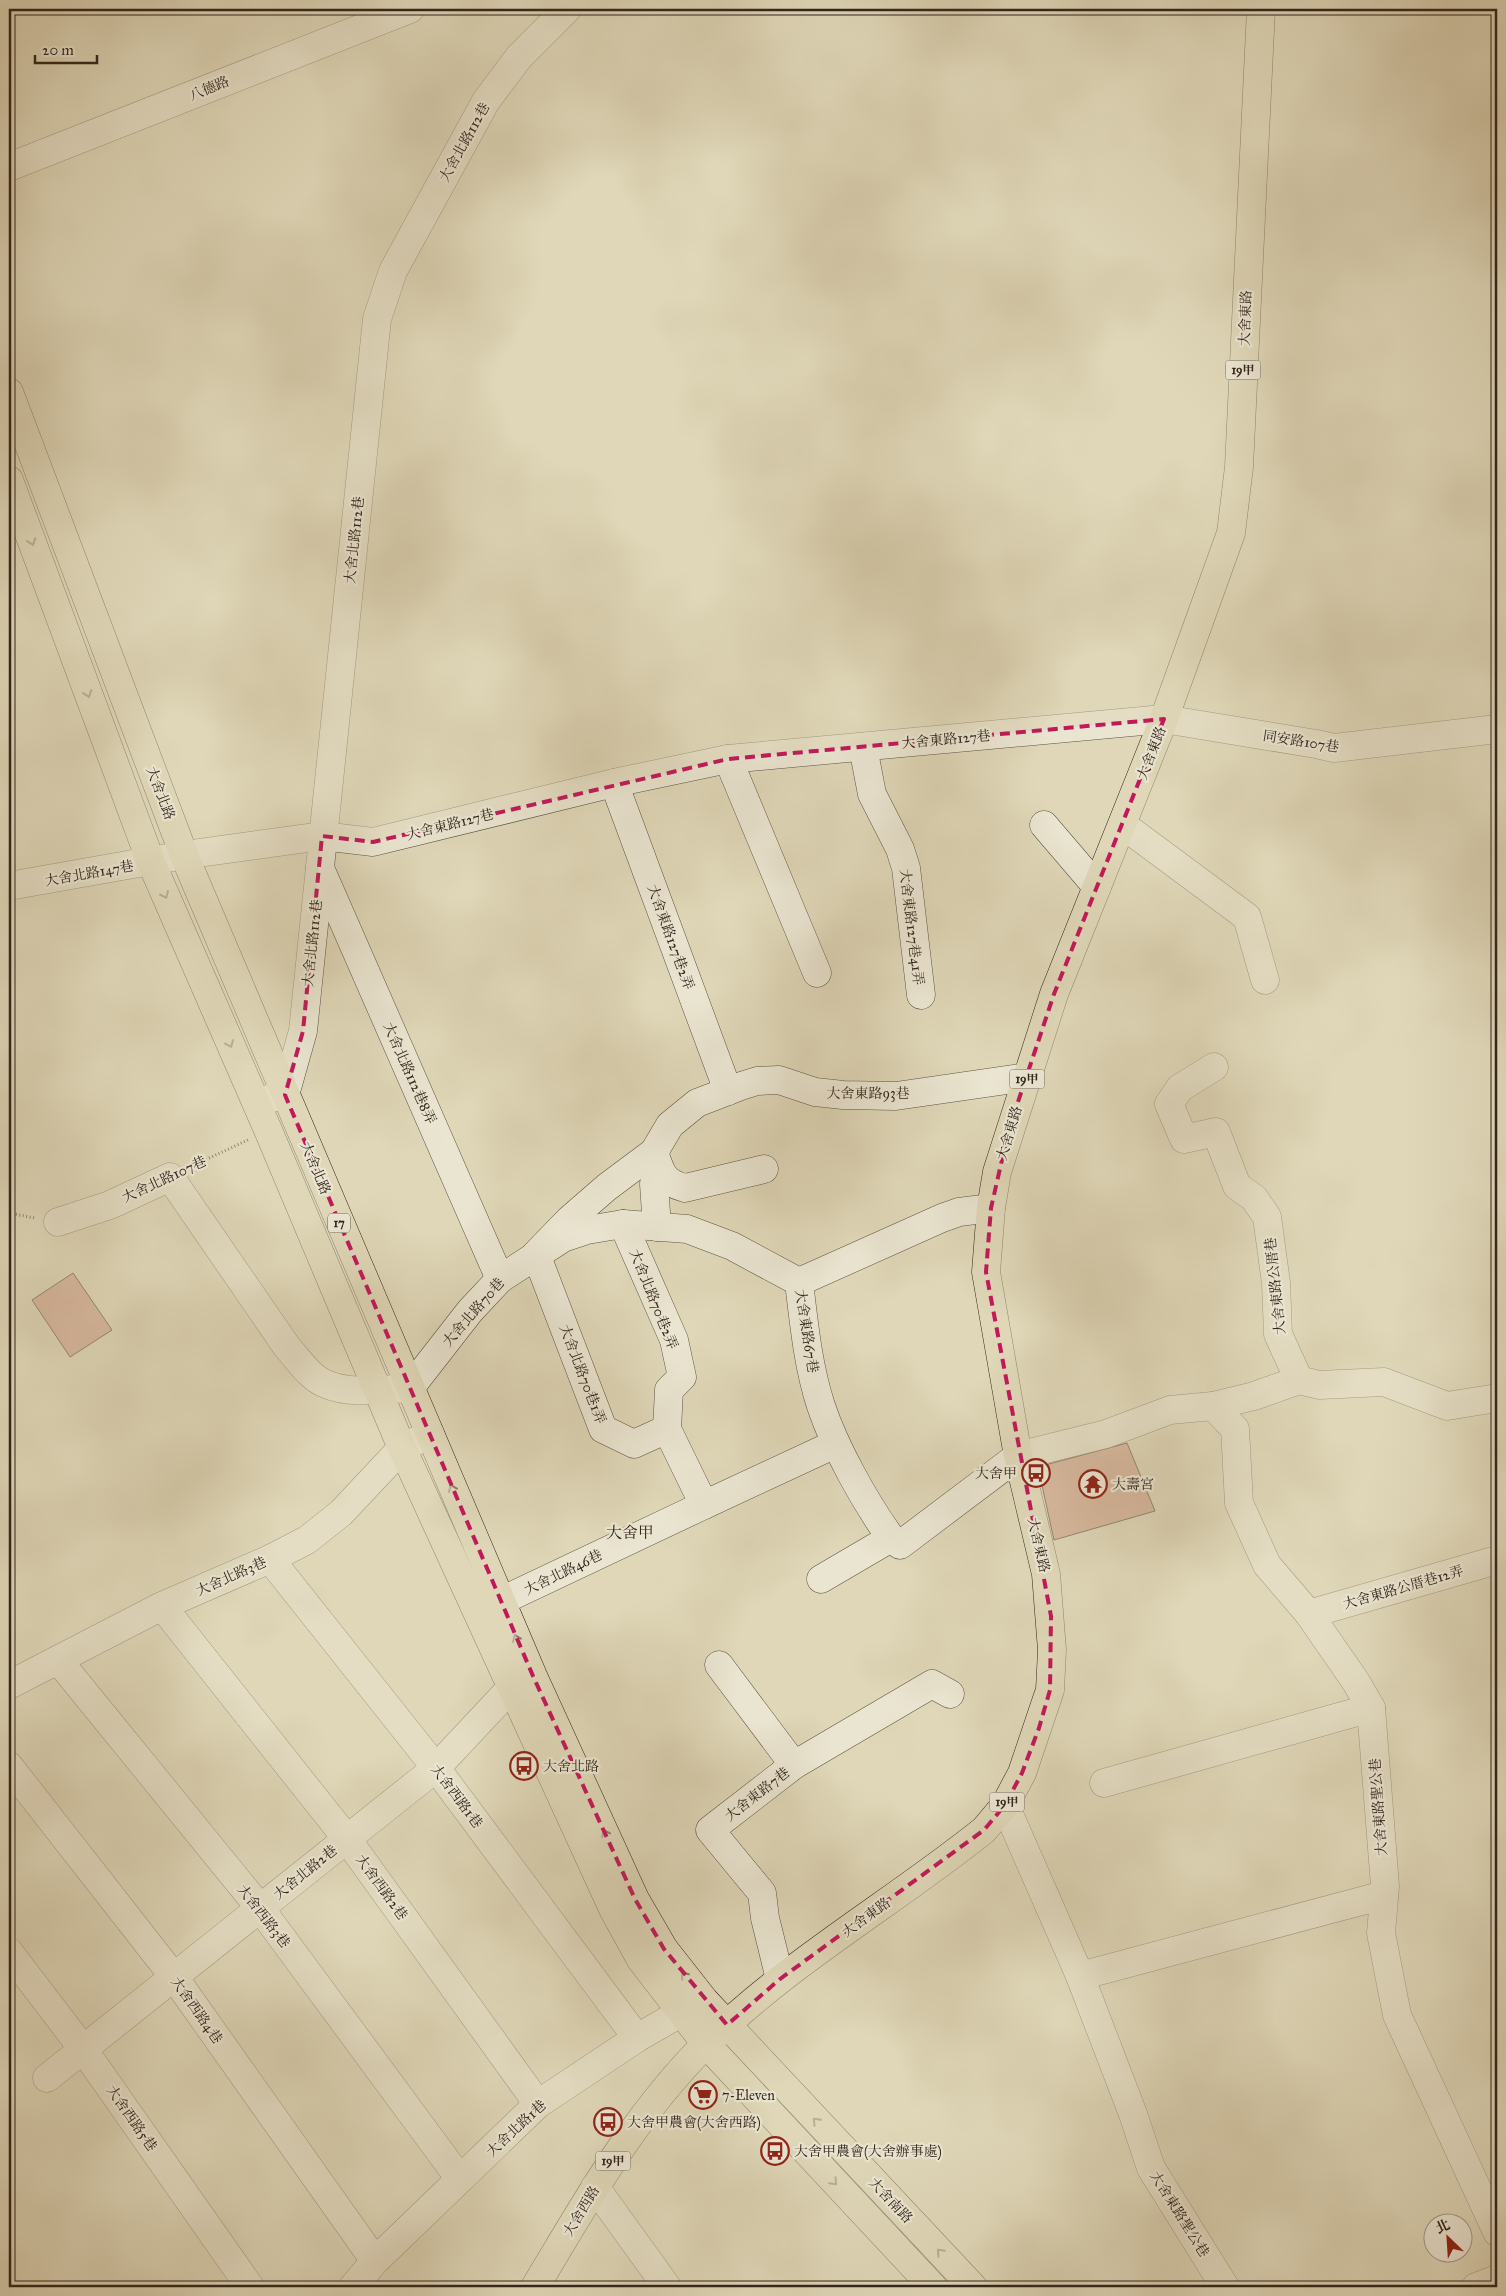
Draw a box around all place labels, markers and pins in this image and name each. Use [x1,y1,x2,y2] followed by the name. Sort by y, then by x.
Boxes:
[1021,1458,1051,1488] bus stop icon: 大舍甲
[975,1465,1017,1482] place label: 大舍甲
[1078,1469,1108,1499] temple icon: 大壽宮
[1112,1476,1154,1493] place label: 大壽宮
[509,1751,539,1781] bus stop icon: 大舍北路
[543,1758,599,1775] place label: 大舍北路
[688,2080,718,2110] supermarket icon: 7-Eleven
[722,2087,775,2104] place label: 7-Eleven
[593,2107,623,2137] bus stop icon: 大舍甲農會(大舍西路)
[627,2114,761,2132] place label: 大舍甲農會(大舍西路)
[760,2136,790,2166] bus stop icon: 大舍甲農會(大舍辦事處)
[794,2143,942,2161] place label: 大舍甲農會(大舍辦事處)

